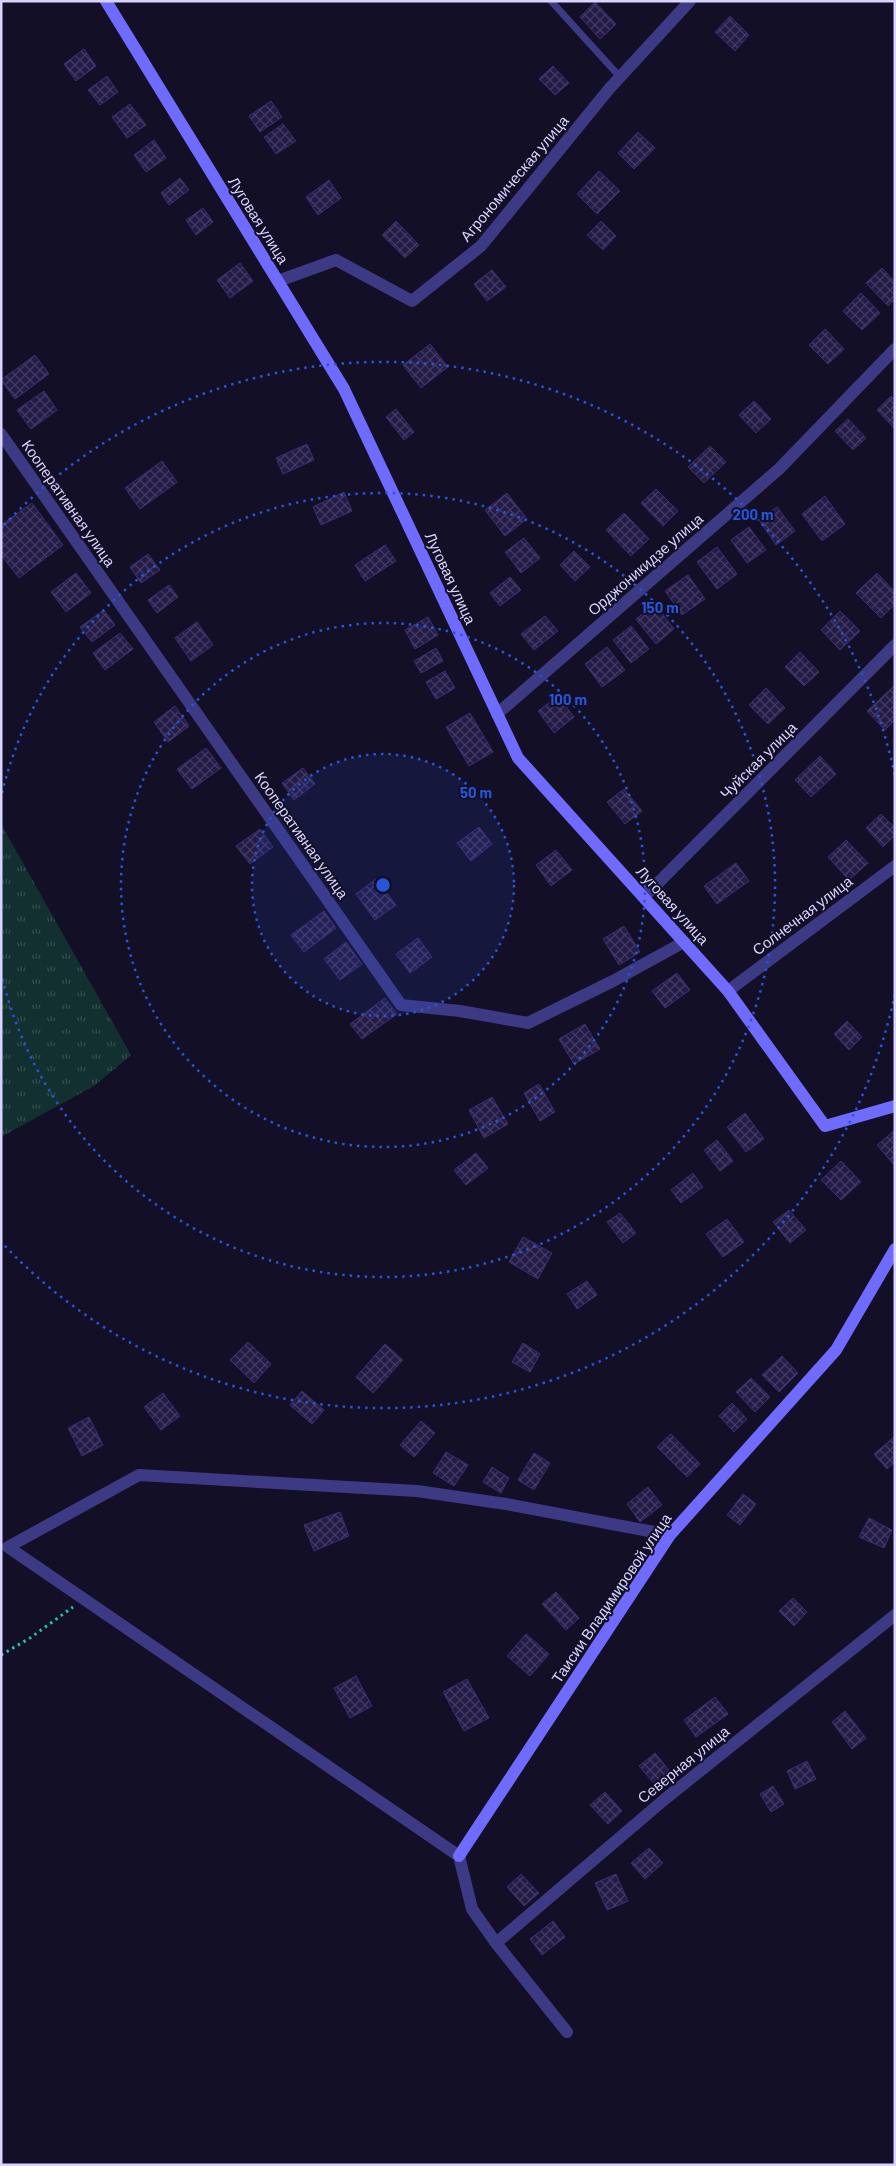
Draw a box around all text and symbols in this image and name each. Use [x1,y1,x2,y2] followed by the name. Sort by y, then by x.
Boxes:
[456,111,572,245] street label: Агрономическая улица
[225,173,293,268] street label: Луговая улица
[18,436,120,570] street label: Кооперативная улица
[732,505,774,523] text: 200 m
[584,509,707,619] street label: Орджоникидзе улица
[422,529,480,627] street label: Луговая улица
[641,598,679,616] text: 150 m
[549,690,587,708] text: 100 m
[716,717,801,802] street label: Чуйская улица
[251,768,353,902] street label: Кооперативная улица
[460,783,492,801] text: 50 m
[633,862,713,948] street label: Луговая улица
[748,871,856,958] street label: Солнечная улица
[374,876,392,894] centre of rings
[547,1509,675,1686] street label: Таисии Владимировой улица
[634,1721,733,1806] street label: Северная улица

